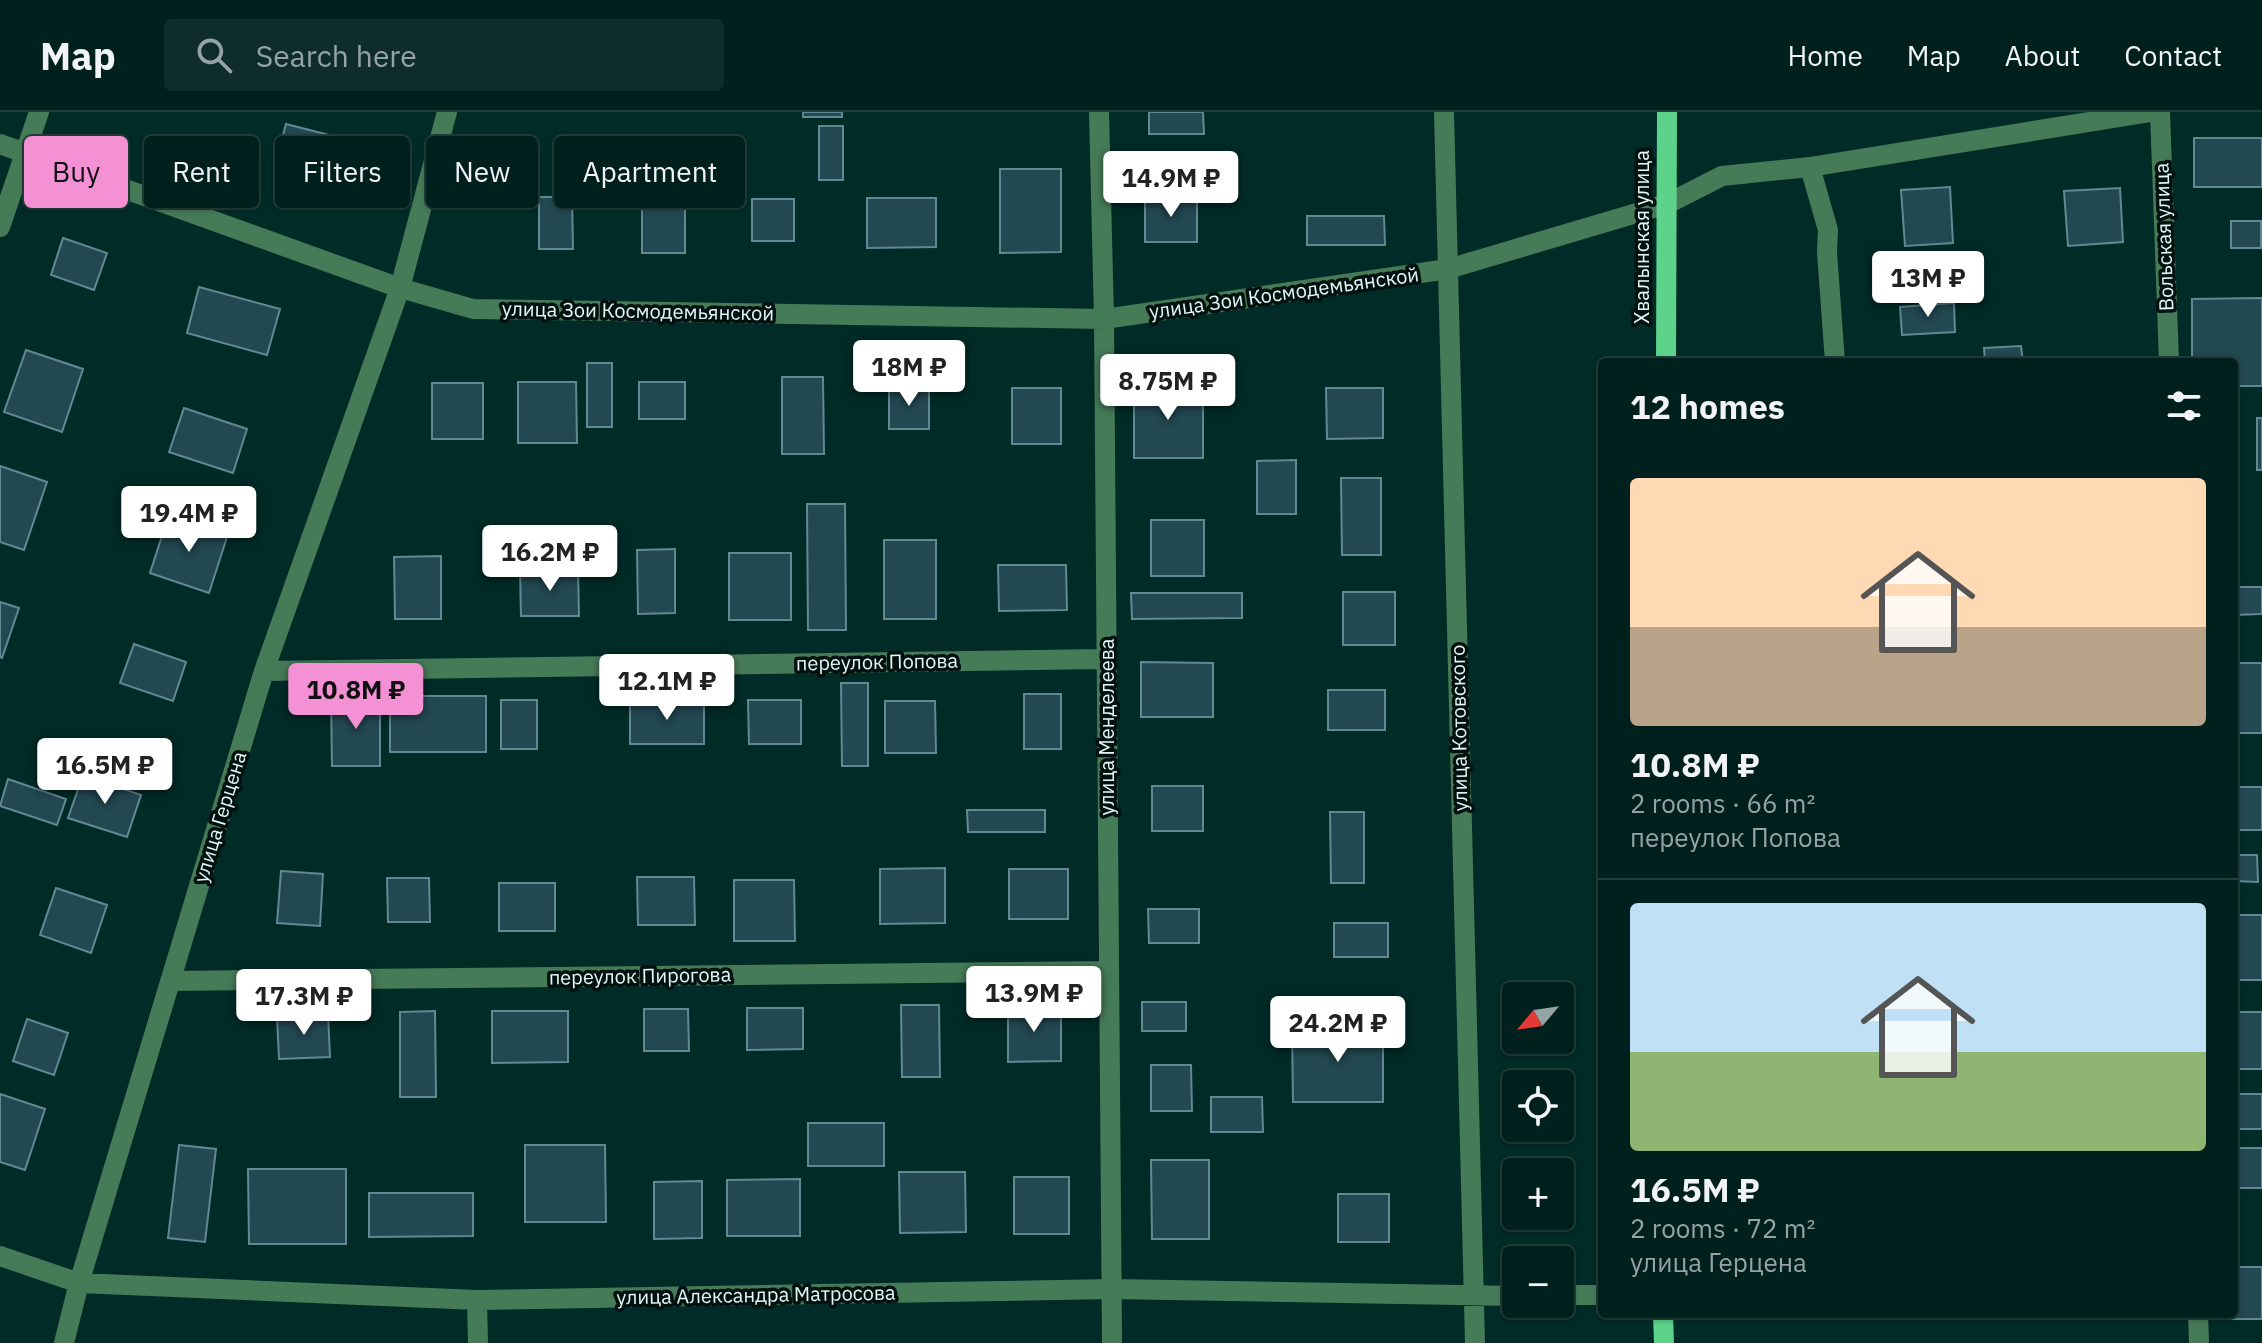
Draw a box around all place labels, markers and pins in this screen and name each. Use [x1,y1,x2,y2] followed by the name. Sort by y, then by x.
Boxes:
[1097,151,1245,219] pin: 14.9M ₽
[1872,251,1984,319] pin: 13M ₽
[853,340,965,408] pin: 18M ₽
[1094,354,1242,422] pin: 8.75M ₽
[115,486,263,554] pin: 19.4M ₽
[476,525,624,593] pin: 16.2M ₽
[593,654,741,722] pin: 12.1M ₽
[282,663,430,731] pin: 10.8M ₽
[31,738,179,806] pin: 16.5M ₽
[960,966,1108,1034] pin: 13.9M ₽
[230,969,378,1037] pin: 17.3M ₽
[1264,996,1412,1064] pin: 24.2M ₽

